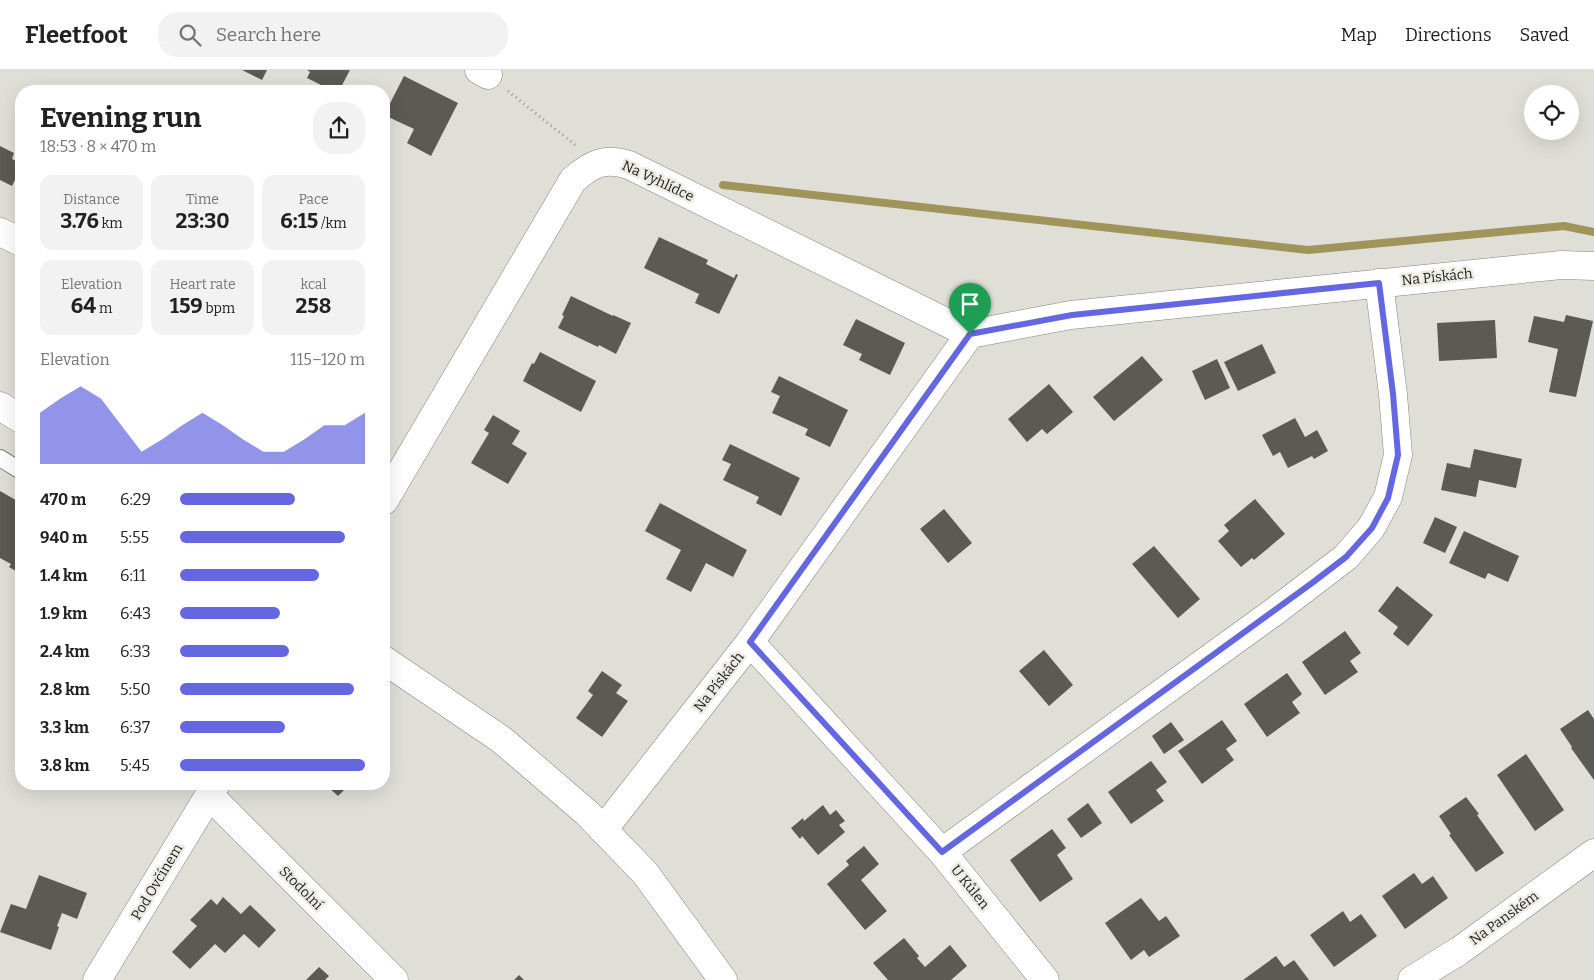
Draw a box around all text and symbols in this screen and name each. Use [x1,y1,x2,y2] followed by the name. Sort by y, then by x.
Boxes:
[158,12,508,57] search box
[25,21,128,49] text: Fleetfoot
[176,21,204,49] icon: search
[216,23,321,46] text: Search here
[1341,24,1377,46] text: Map
[1405,24,1492,46] text: Directions
[1520,24,1569,46] text: Saved
[1524,85,1579,140] map controls
[1524,85,1579,140] button: locate
[40,101,201,134] text: Evening run
[313,102,365,154] button: share
[40,137,156,156] text: 18:53 · 8 × 470 m
[619,157,697,205] street label: Na Vyhlídce
[63,191,120,208] text: Distance
[186,191,219,208] text: Time
[298,191,329,208] text: Pace
[60,208,99,234] text: 3.76
[175,208,230,234] text: 23:30
[280,208,318,234] text: 6:15
[99,215,123,232] text: km
[318,215,347,232] text: /km
[1401,265,1474,289] street label: Na Pískách
[61,276,122,293] text: Elevation
[169,276,236,293] text: Heart rate
[300,276,327,293] text: kcal
[949,283,991,334] pin
[956,290,984,318] icon: arrive
[71,293,96,319] text: 64
[170,293,203,319] text: 159
[296,293,331,319] text: 258
[96,300,112,317] text: m
[203,300,235,317] text: bpm
[40,350,110,369] text: Elevation
[290,350,365,369] text: 115–120 m
[40,490,86,509] text: 470 m
[120,490,151,509] text: 6:29
[40,528,88,547] text: 940 m
[120,528,149,547] text: 5:55
[40,566,88,585] text: 1.4 km
[120,566,146,585] text: 6:11
[40,604,87,623] text: 1.9 km
[120,604,151,623] text: 6:43
[40,642,90,661] text: 2.4 km
[120,642,151,661] text: 6:33
[690,648,748,715] street label: Na Pískách
[40,680,90,699] text: 2.8 km
[120,680,151,699] text: 5:50
[40,718,89,737] text: 3.3 km
[120,718,150,737] text: 6:37
[40,756,89,775] text: 3.8 km
[120,756,150,775] text: 5:45
[128,840,187,923] street label: Pod Ovčínem
[947,861,993,913] street label: U Kůlen
[276,863,327,914] street label: Stodolní
[1466,887,1542,949] street label: Na Panském

